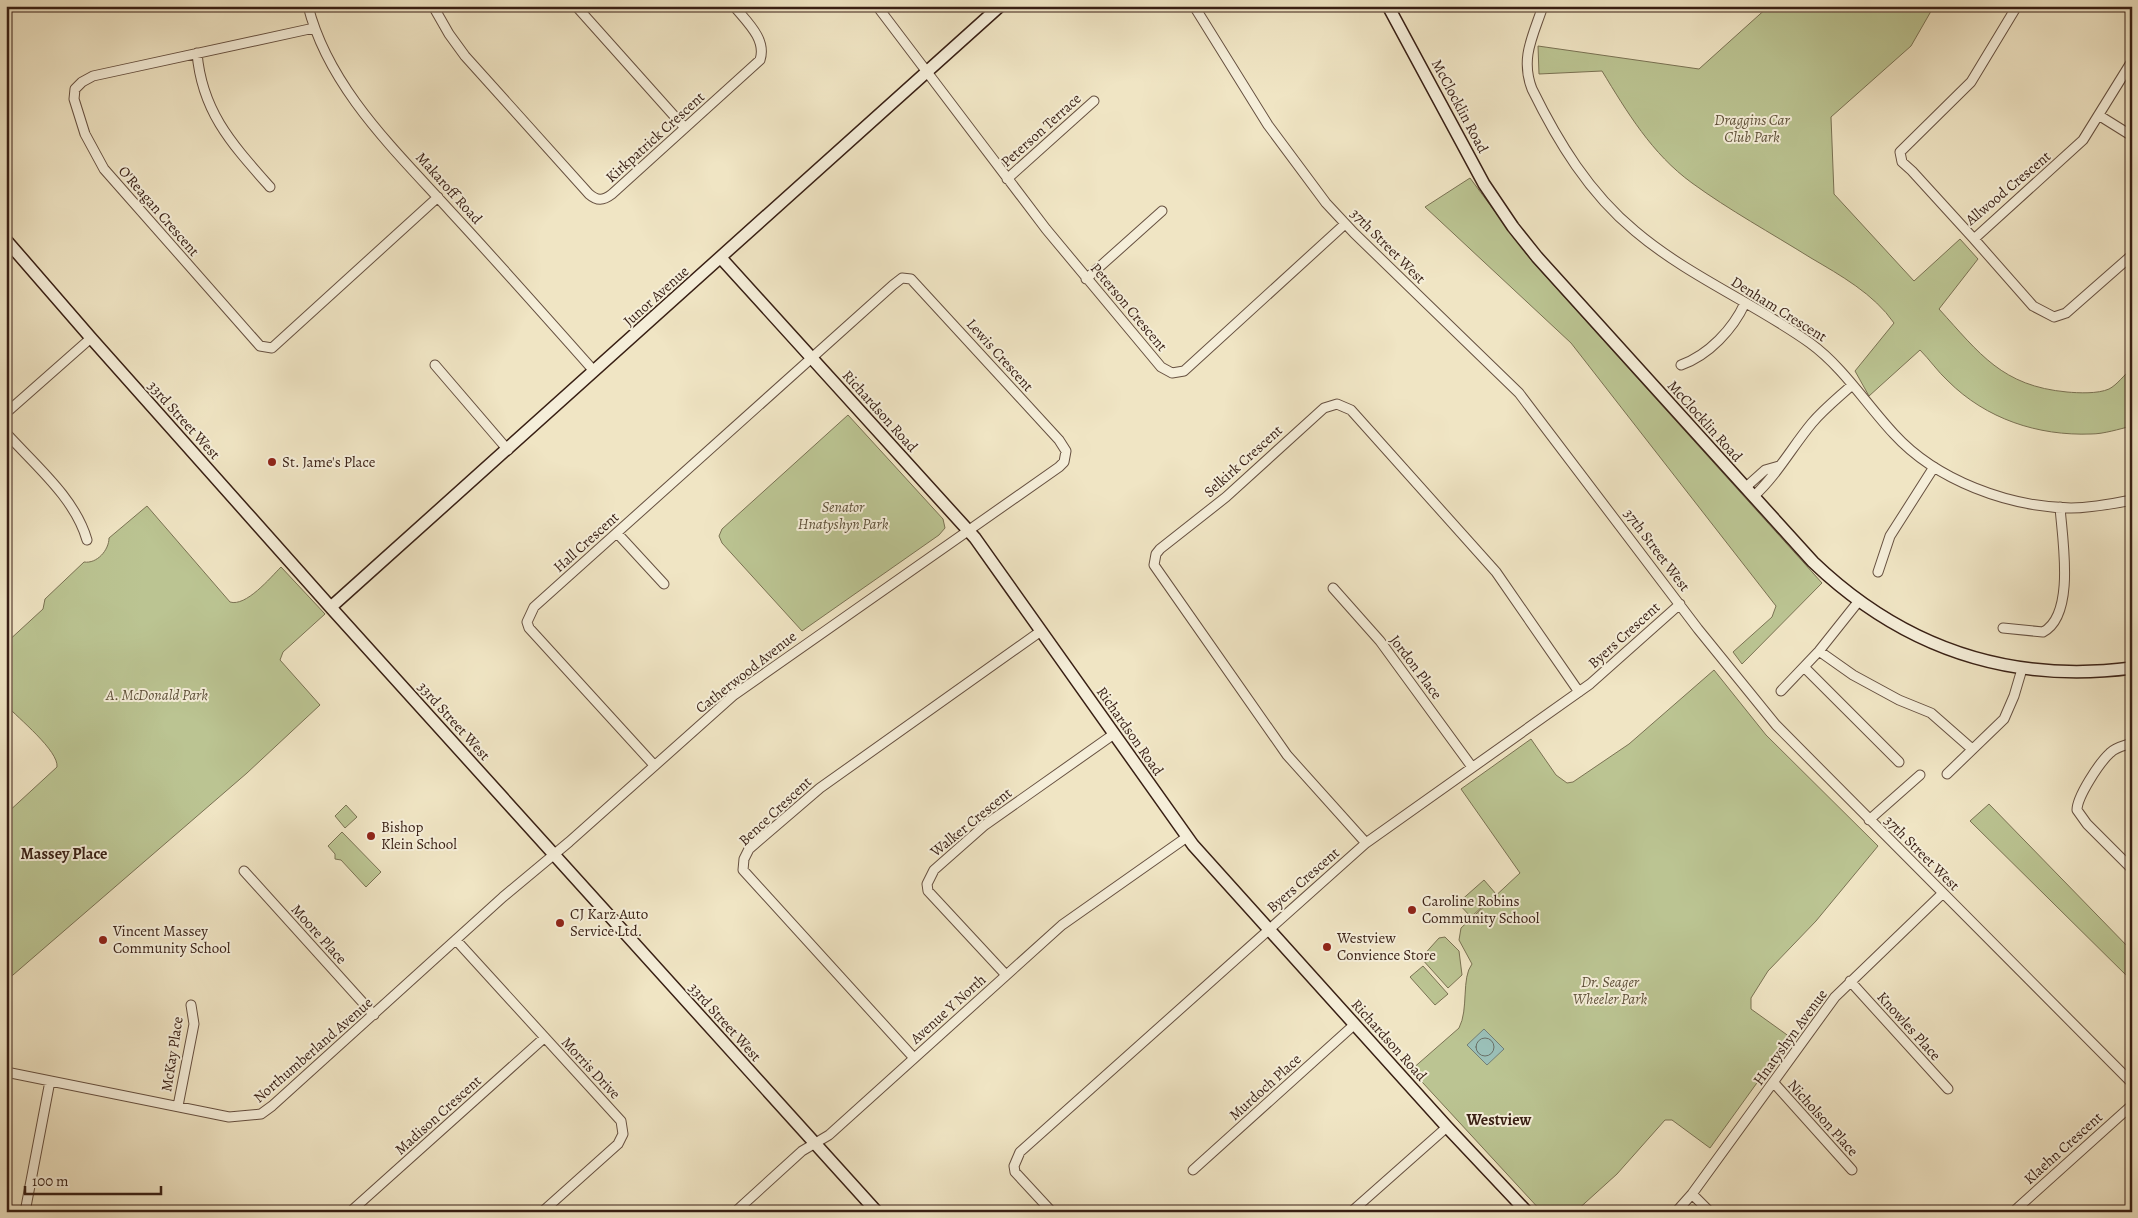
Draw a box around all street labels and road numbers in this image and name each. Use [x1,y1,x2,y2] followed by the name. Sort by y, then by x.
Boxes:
[1427,56,1494,157] street label: McClocklin Road
[601,87,709,187] street label: Kirkpatrick Crescent
[997,88,1086,171] street label: Peterson Terrace
[1960,146,2055,230] street label: Allwood Crescent
[411,148,487,229] street label: Makaroff Road
[114,161,204,261] street label: O'Reagan Crescent
[1346,204,1430,288] street label: 37th Street West
[1086,258,1172,356] street label: Peterson Crescent
[619,261,693,331] street label: Junor Avenue
[1727,272,1831,346] street label: Denham Crescent
[962,314,1038,396] street label: Lewis Crescent
[838,366,923,457] street label: Richardson Road
[143,376,225,464] street label: 33rd Street West
[1663,376,1748,467] street label: McClocklin Road
[1199,420,1287,502] street label: Selkirk Crescent
[1619,504,1695,596] street label: 37th Street West
[549,507,623,577] street label: Hall Crescent
[1584,597,1664,673] street label: Byers Crescent
[691,626,801,718] street label: Catherwood Avenue
[1385,631,1447,704] street label: Jordon Place
[413,677,495,765] street label: 33rd Street West
[1092,683,1169,780] street label: Richardson Road
[734,772,816,850] street label: Bence Crescent
[925,783,1016,862] street label: Walker Crescent
[1880,811,1964,895] street label: 37th Street West
[1262,843,1344,917] street label: Byers Crescent
[287,900,352,969] street label: Moore Place
[905,970,990,1049] street label: Avenue Y North
[684,978,766,1066] street label: 33rd Street West
[1748,985,1832,1089] street label: Hnatyshyn Avenue
[1873,987,1946,1065] street label: Knowles Place
[249,992,377,1107] street label: Northumberland Avenue
[1347,995,1432,1086] street label: Richardson Road
[156,1015,188,1093] street label: McKay Place
[557,1033,625,1104] street label: Morris Drive
[1225,1049,1306,1125] street label: Murdoch Place
[390,1071,486,1159] street label: Madison Crescent
[1783,1075,1863,1161] street label: Nicholson Place
[2019,1107,2107,1189] street label: Klaehn Crescent

